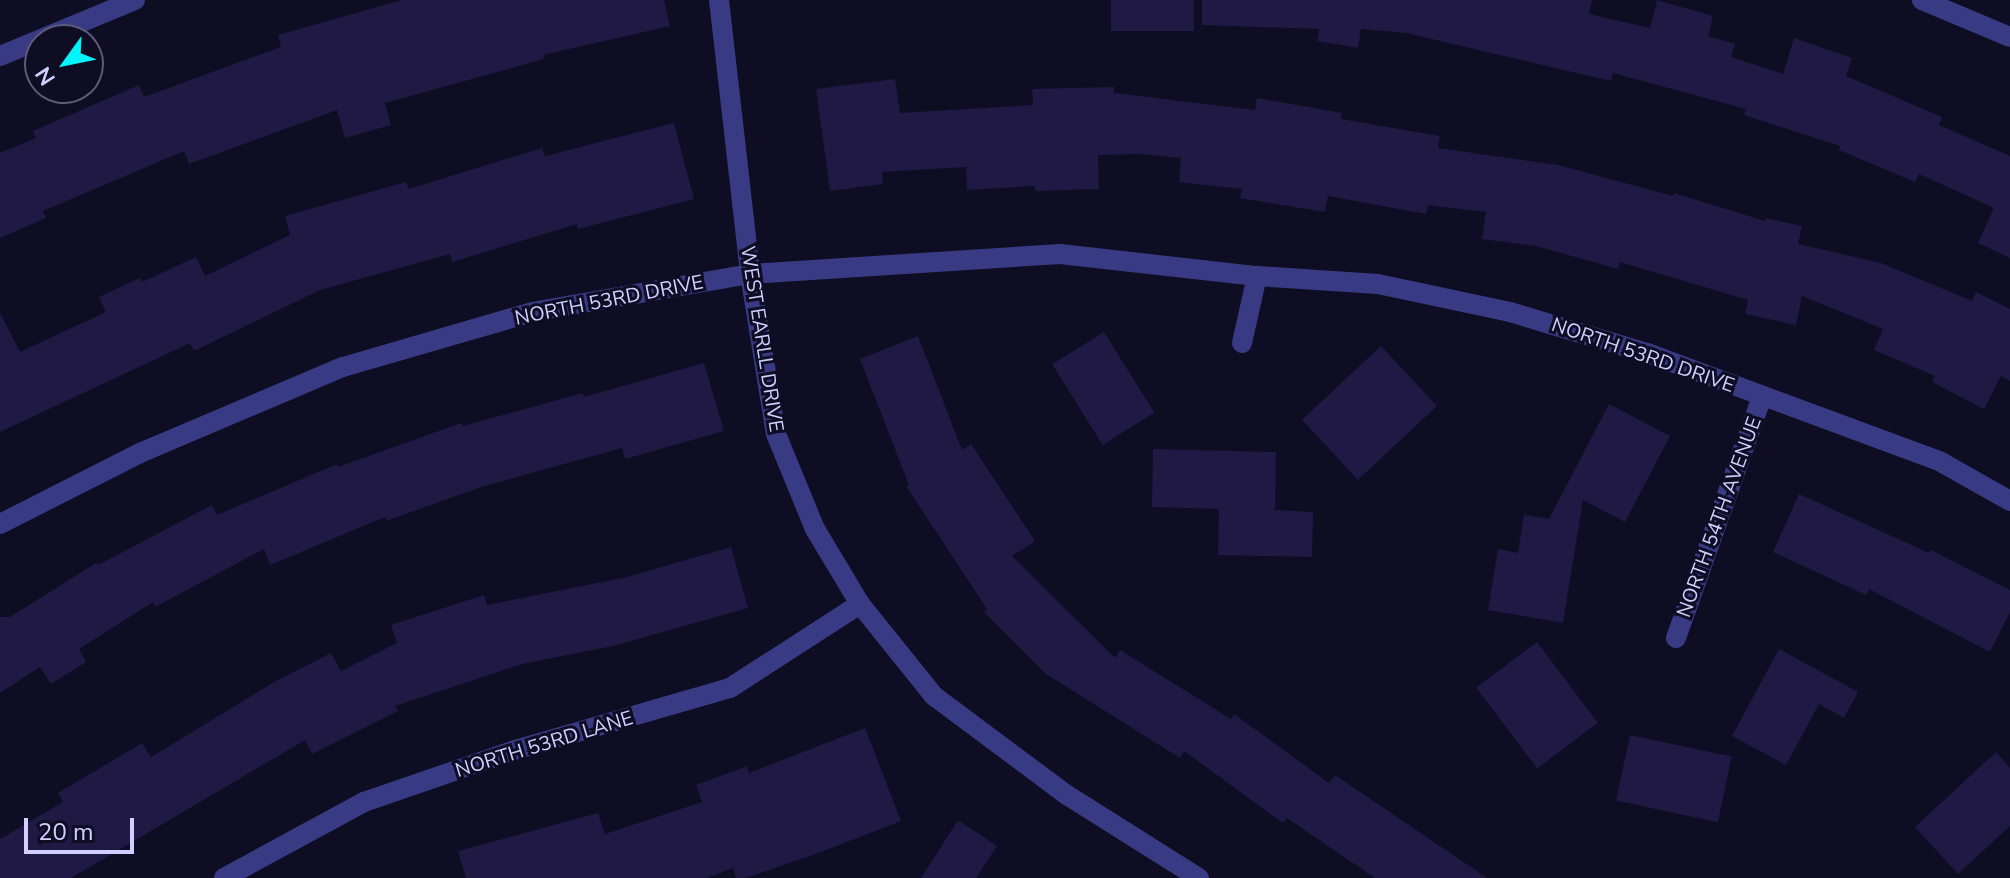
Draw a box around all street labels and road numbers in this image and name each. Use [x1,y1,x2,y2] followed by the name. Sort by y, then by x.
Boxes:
[735,244,789,434] street label: WEST EARLL DRIVE
[513,270,705,330] street label: NORTH 53RD DRIVE
[1548,312,1738,398] street label: NORTH 53RD DRIVE
[1671,413,1767,621] street label: NORTH 54TH AVENUE
[452,706,636,782] street label: NORTH 53RD LANE

